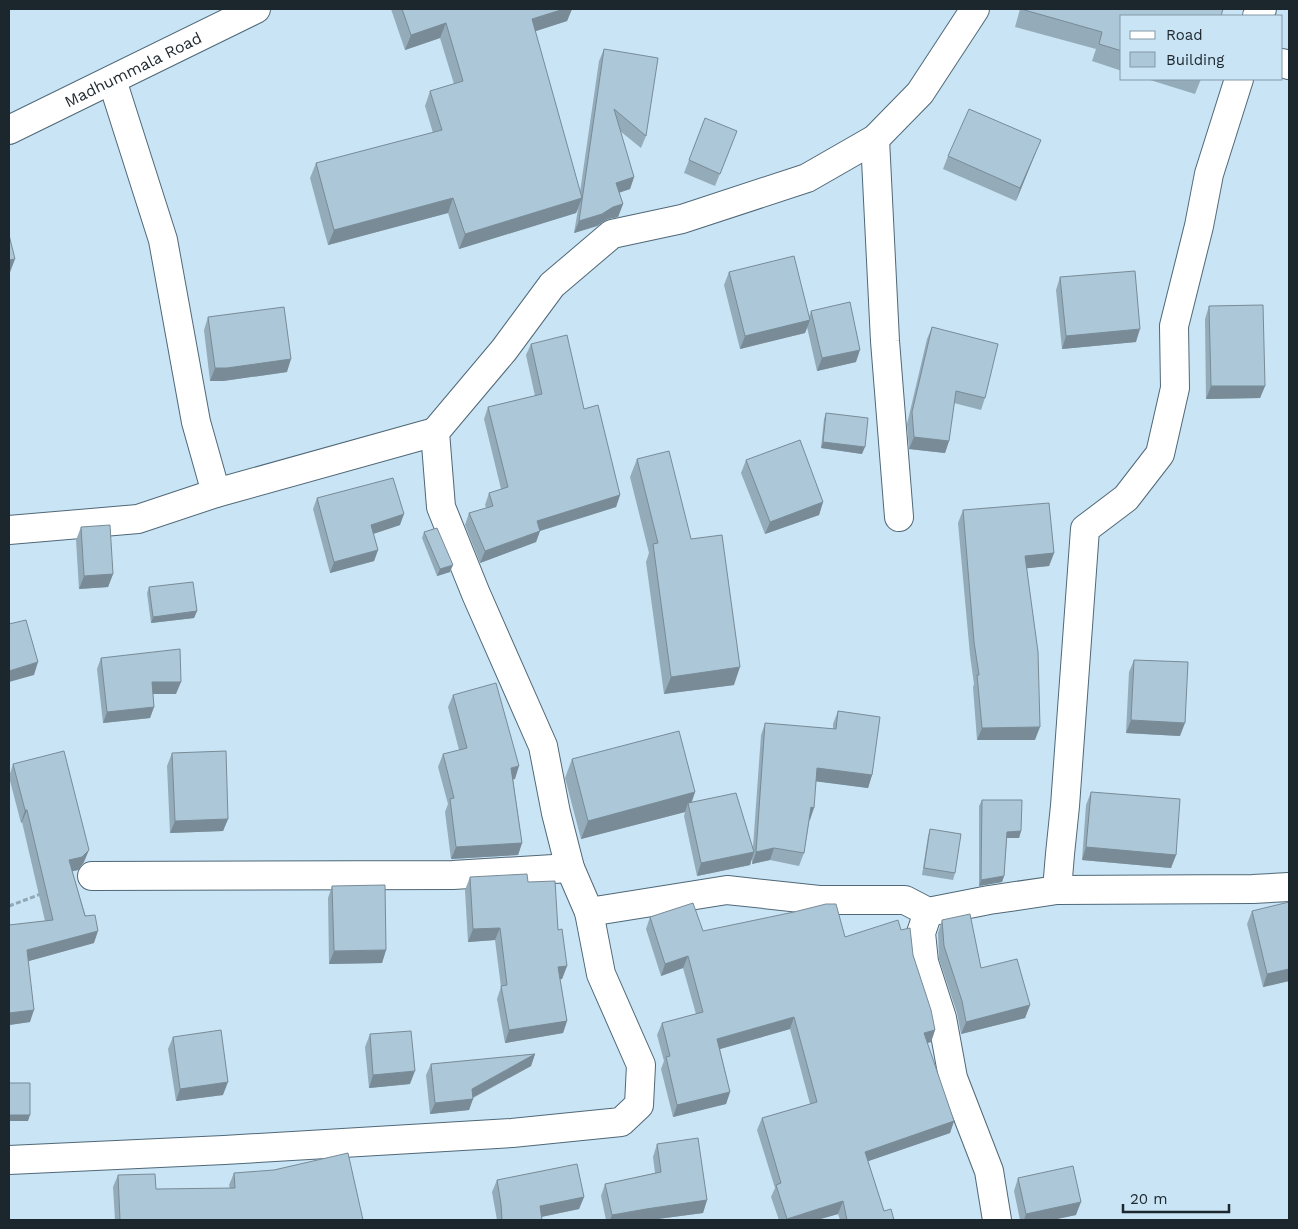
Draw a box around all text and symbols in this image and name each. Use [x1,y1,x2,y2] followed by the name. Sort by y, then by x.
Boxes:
[1120,15,1283,80] legend
[1166,26,1203,44] text: Road
[62,28,205,111] street label: Madhummala Road
[1166,51,1224,69] text: Building
[1123,1182,1229,1214] scale bar
[1130,1190,1168,1208] text: 20 m

